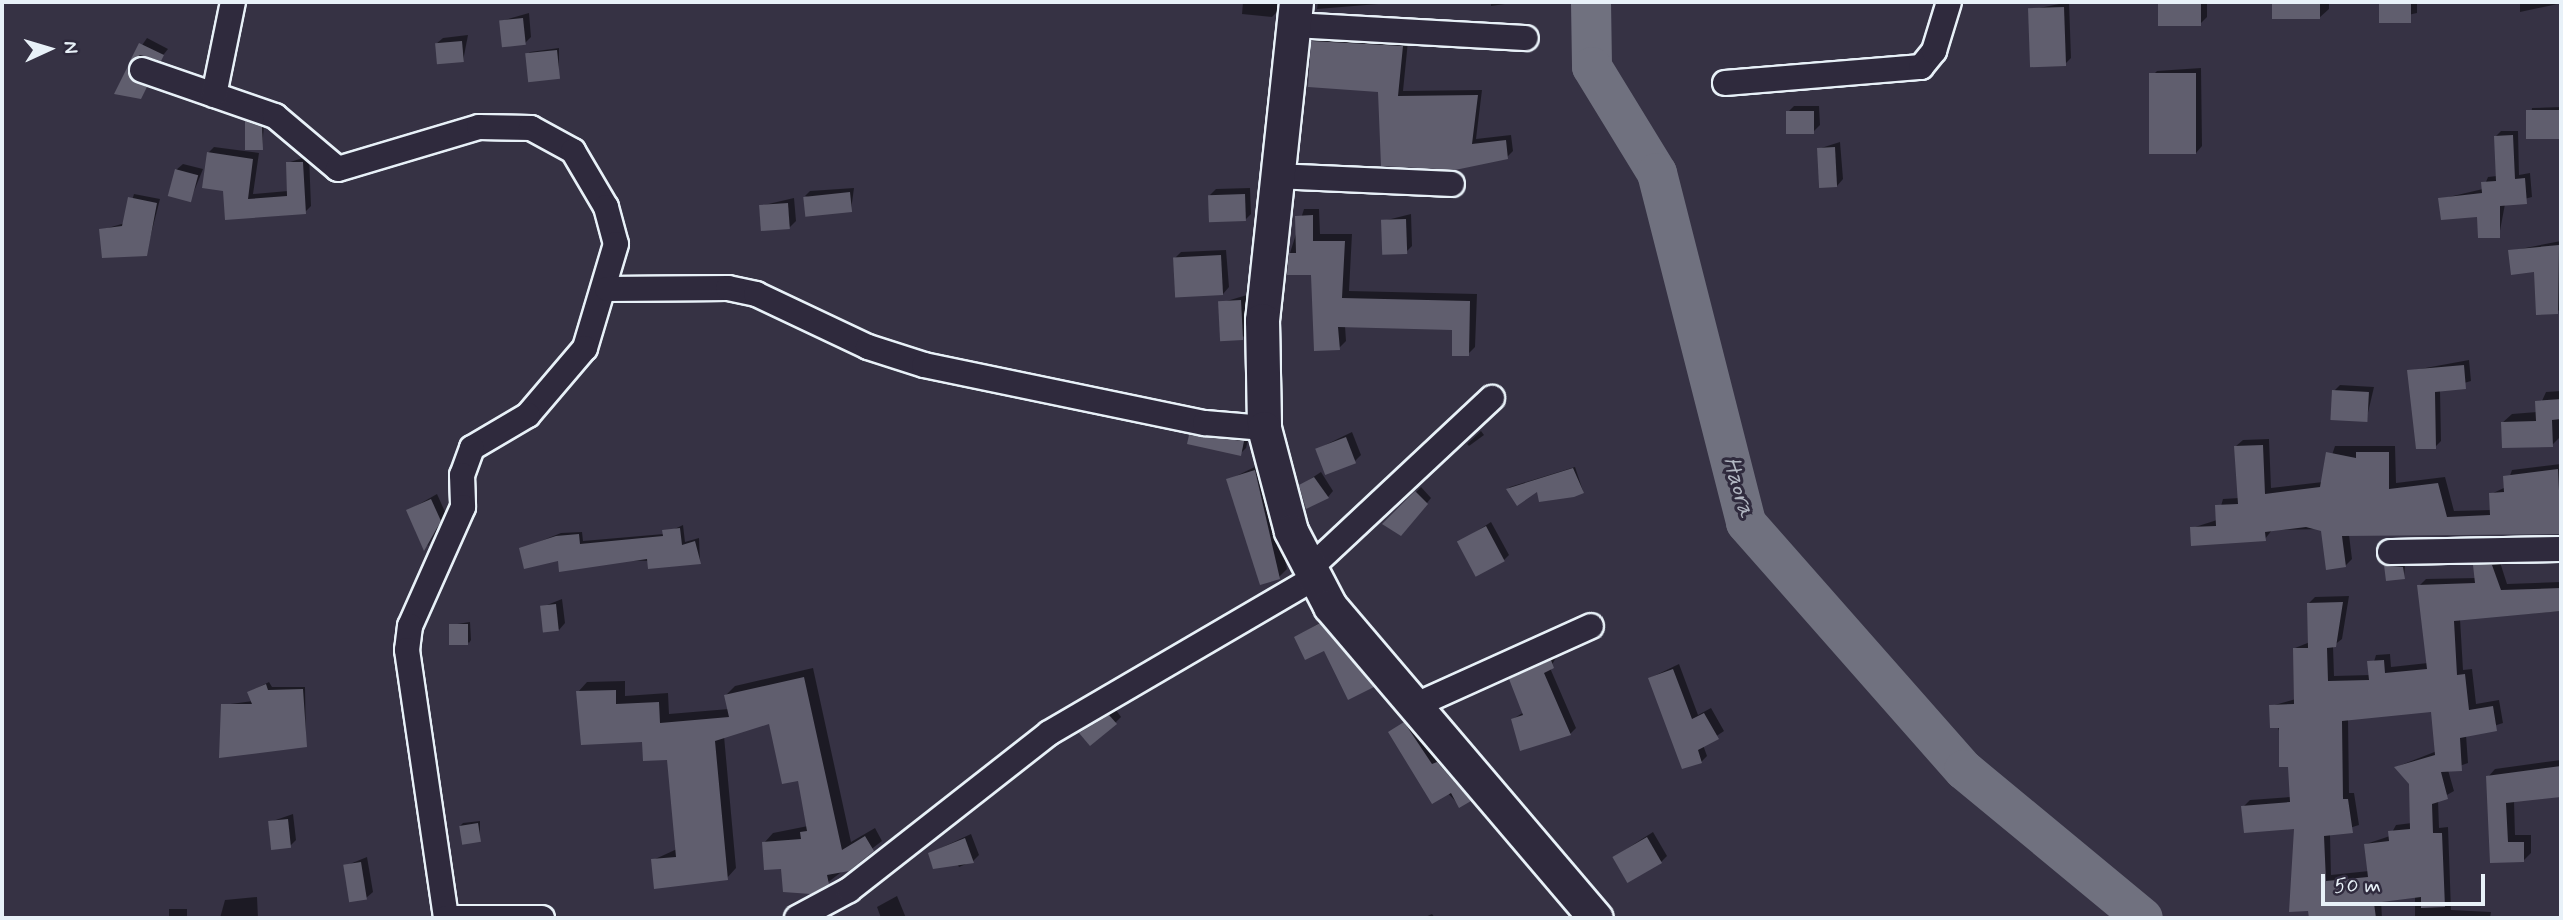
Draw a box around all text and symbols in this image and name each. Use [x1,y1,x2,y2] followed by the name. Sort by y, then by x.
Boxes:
[14,14,84,84] north arrow
[58,40,83,55] text: N
[1716,454,1760,520] water label: Haora
[2325,860,2490,904] scale bar
[2334,872,2381,900] text: 50 m

